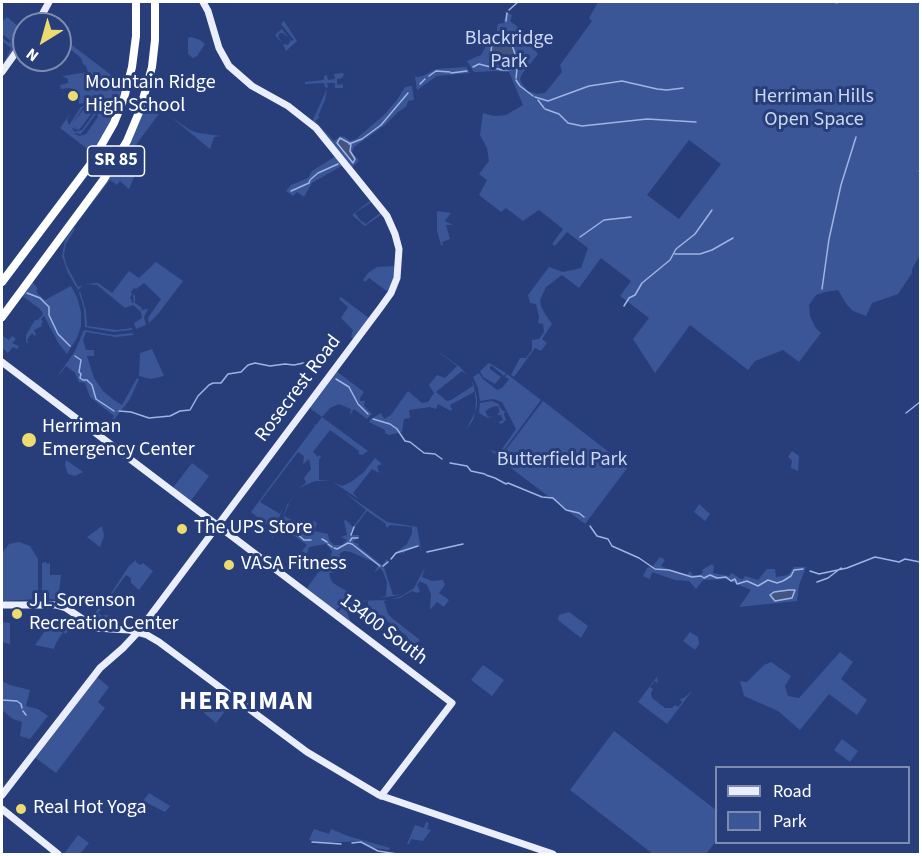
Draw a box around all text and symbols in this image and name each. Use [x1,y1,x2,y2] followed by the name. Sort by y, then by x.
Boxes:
[12,12,72,72] north arrow
[465,28,553,75] park label: Blackridge Park
[22,43,43,67] text: N
[85,72,216,119] place label: Mountain Ridge High School
[754,86,874,133] park label: Herriman Hills Open Space
[66,89,80,103] marker: Mountain Ridge High School
[88,146,144,176] road number: SR 85
[251,331,347,447] street label: Rosecrest Road
[42,416,195,463] place label: Herriman Emergency Center
[20,431,38,449] marker: Herriman Emergency Center
[497,449,627,473] park label: Butterfield Park
[194,517,312,541] place label: The UPS Store
[175,522,189,536] marker: The UPS Store
[241,553,347,577] place label: VASA Fitness
[222,558,236,572] marker: VASA Fitness
[334,589,432,671] street label: 13400 South
[29,590,178,637] place label: J L Sorenson Recreation Center
[10,607,24,621] marker: J L Sorenson Recreation Center
[179,687,315,719] district label: HERRIMAN
[715,766,910,844] legend
[773,779,812,804] text: Road
[33,797,147,821] place label: Real Hot Yoga
[14,802,28,816] marker: Real Hot Yoga
[773,809,807,834] text: Park

